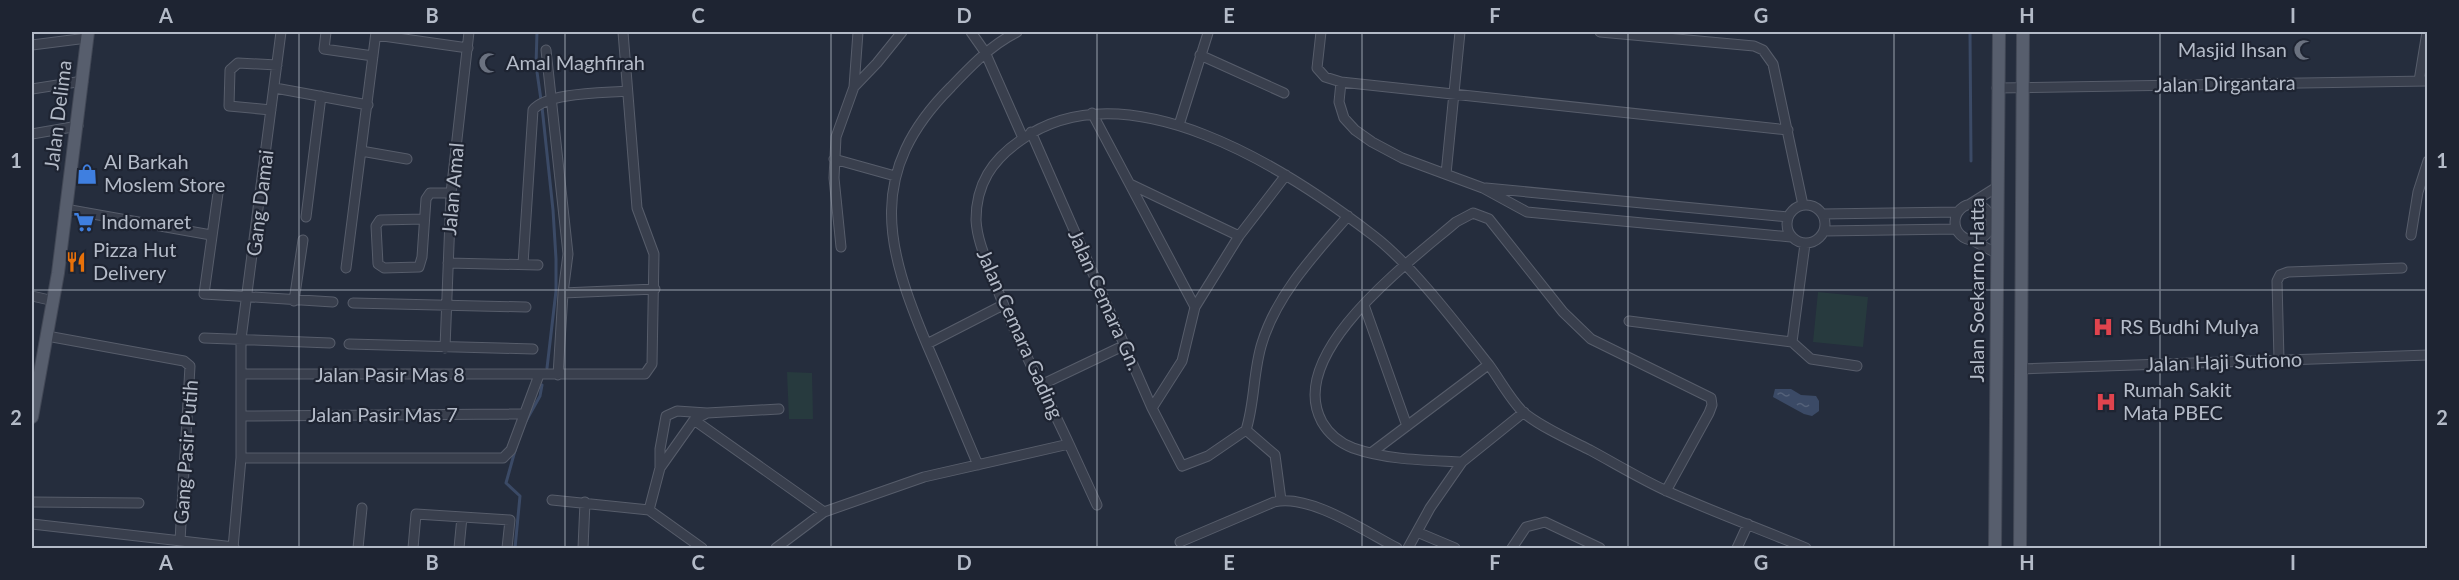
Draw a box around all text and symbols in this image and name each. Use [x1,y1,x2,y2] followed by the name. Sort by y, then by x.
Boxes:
[158,3,173,27] text: A
[425,3,439,27] text: B
[691,3,705,27] text: C
[956,3,972,27] text: D
[1223,3,1235,27] text: E
[1489,3,1501,27] text: F
[1754,3,1768,27] text: G
[2019,3,2035,27] text: H
[2290,3,2296,27] text: I
[2178,37,2287,61] place label: Masjid Ihsan
[2292,38,2316,62] mosque icon: Masjid Ihsan
[506,50,645,74] place label: Amal Maghfirah
[477,51,501,75] mosque icon: Amal Maghfirah
[38,59,76,171] street label: Jalan Delima
[2154,70,2296,96] street label: Jalan Dirgantara
[436,142,468,236] street label: Jalan Amal
[10,148,22,172] text: 1
[241,148,277,258] street label: Gang Damai
[2436,148,2448,172] text: 1
[104,149,225,196] place label: Al Barkah Moslem Store
[75,162,99,186] shop icon: Al Barkah Moslem Store
[1964,198,1988,383] street label: Jalan Soekarno Hatta
[101,209,191,233] place label: Indomaret
[72,210,96,234] supermarket icon: Indomaret
[1064,225,1148,374] street label: Jalan Cemara Gn.
[93,237,176,284] place label: Pizza Hut Delivery
[973,245,1069,422] street label: Jalan Cemara Gading
[64,250,88,274] restaurant icon: Pizza Hut Delivery
[2120,314,2259,338] place label: RS Budhi Mulya
[2091,315,2115,339] hospital icon: RS Budhi Mulya
[2145,346,2303,376] street label: Jalan Haji Sutiono
[315,362,465,386] street label: Jalan Pasir Mas 8
[2123,377,2232,424] place label: Rumah Sakit Mata PBEC
[168,379,202,525] street label: Gang Pasir Putih
[2094,390,2118,414] hospital icon: Rumah Sakit Mata PBEC
[308,402,458,426] street label: Jalan Pasir Mas 7
[10,405,22,429] text: 2
[2436,405,2448,429] text: 2
[158,550,173,574] text: A
[425,550,439,574] text: B
[691,550,705,574] text: C
[956,550,972,574] text: D
[1223,550,1235,574] text: E
[1489,550,1501,574] text: F
[1754,550,1768,574] text: G
[2019,550,2035,574] text: H
[2290,550,2296,574] text: I

